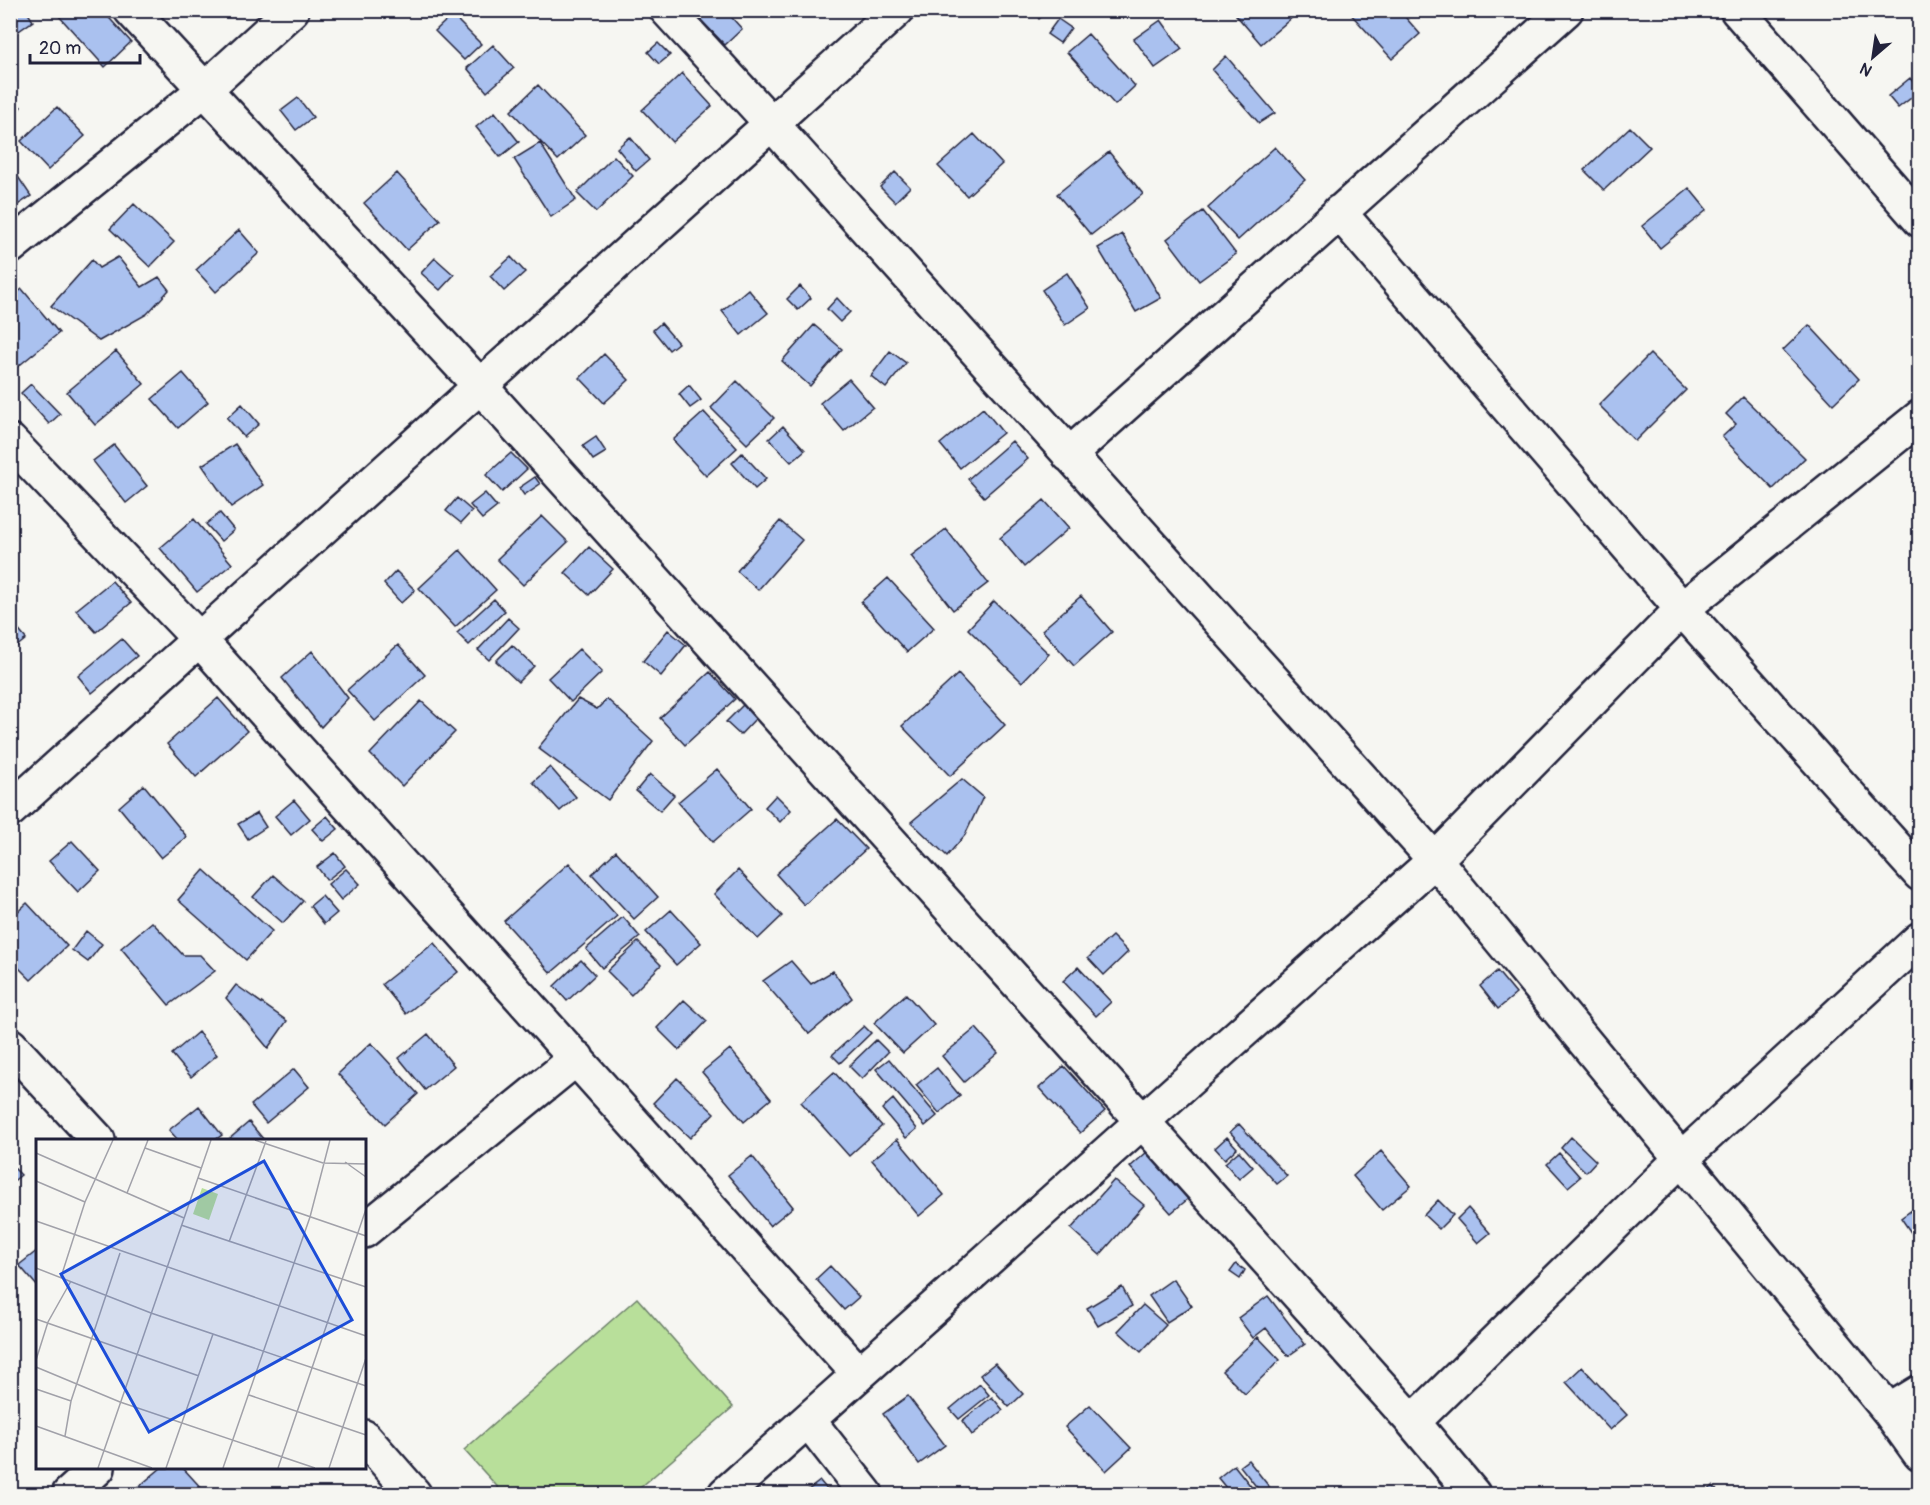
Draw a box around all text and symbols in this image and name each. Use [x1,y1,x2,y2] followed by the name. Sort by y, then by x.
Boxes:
[30,27,140,65] scale bar
[1843,27,1903,87] north arrow
[39,37,81,60] text: 20 m
[1856,58,1876,81] text: N
[36,1139,366,1469] inset map

